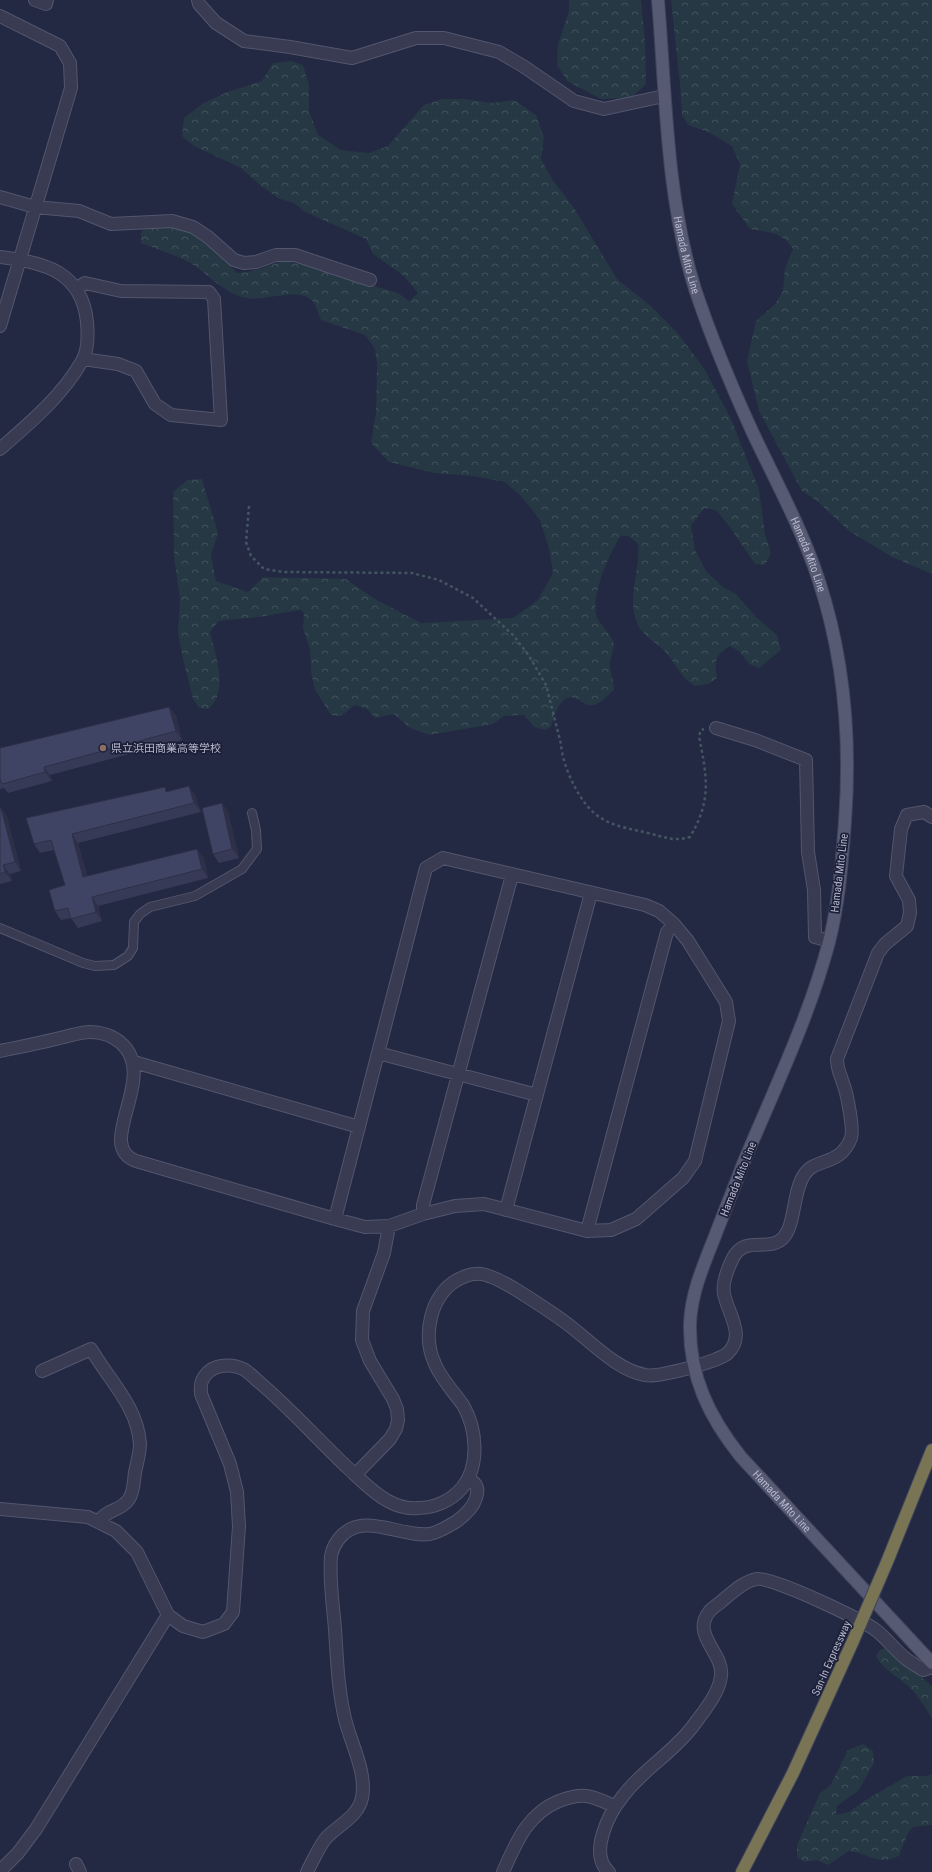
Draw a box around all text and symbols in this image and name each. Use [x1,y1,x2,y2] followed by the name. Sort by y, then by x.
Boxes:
[671,215,702,296] street label: Hamada Mito Line
[787,515,828,594] street label: Hamada Mito Line
[111,742,221,755] place label: 県立浜田商業高等学校
[98,743,108,753] marker: 県立浜田商業高等学校
[828,833,851,913] street label: Hamada Mito Line
[718,1140,759,1218] street label: Hamada Mito Line
[750,1468,813,1535] street label: Hamada Mito Line
[809,1618,854,1698] street label: San-In Expressway

